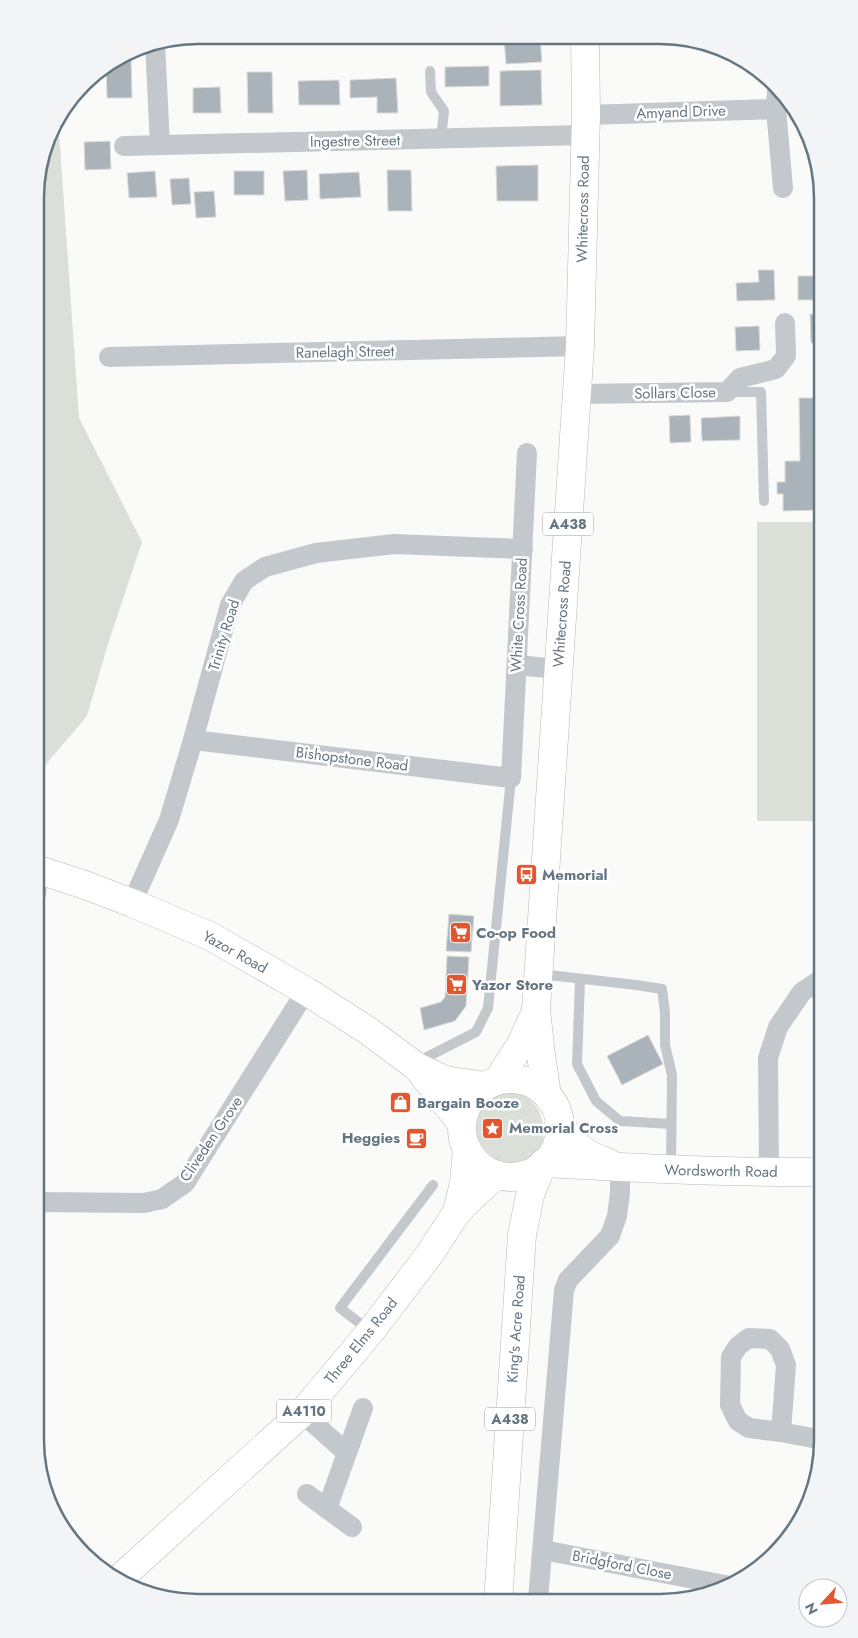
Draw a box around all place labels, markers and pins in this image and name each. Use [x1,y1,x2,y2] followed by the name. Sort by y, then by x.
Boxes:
[514,863,538,887] bus stop icon: Memorial
[542,864,608,886] place label: Memorial
[448,921,472,945] supermarket icon: Co-op Food
[476,922,556,944] place label: Co-op Food
[444,973,468,997] supermarket icon: Yazor Store
[471,974,554,996] place label: Yazor Store
[389,1091,413,1115] shop icon: Bargain Booze
[417,1092,520,1114] place label: Bargain Booze
[481,1116,505,1140] place icon: Memorial Cross
[509,1117,618,1139] place label: Memorial Cross
[404,1126,428,1150] cafe icon: Heggies
[342,1127,400,1149] place label: Heggies

